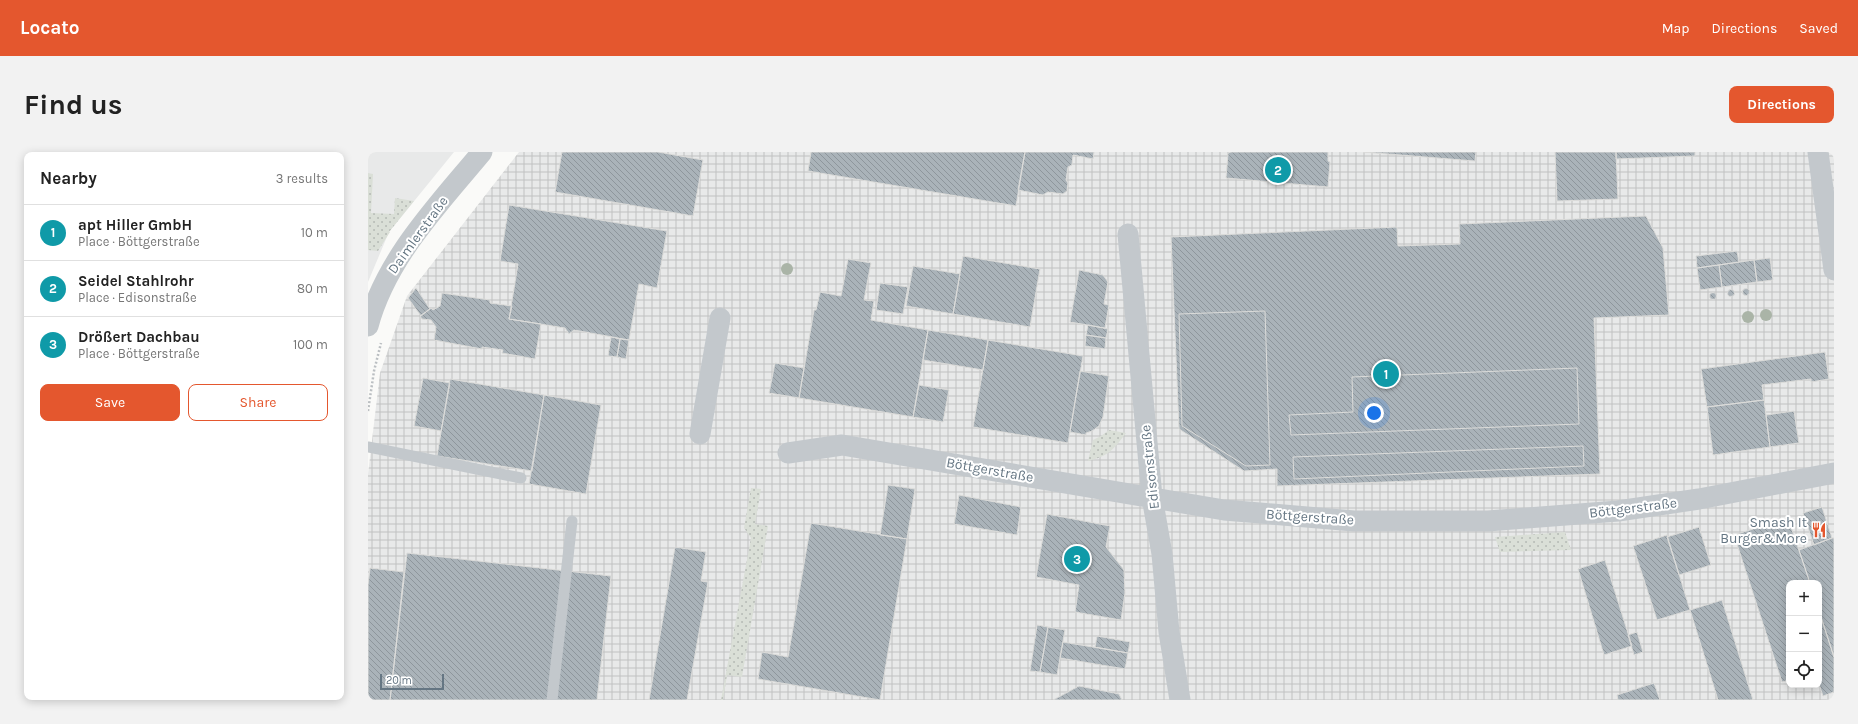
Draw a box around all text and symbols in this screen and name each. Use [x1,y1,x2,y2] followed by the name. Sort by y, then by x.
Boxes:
[20,17,80,39] text: Locato
[1662,20,1690,37] text: Map
[1712,20,1777,37] text: Directions
[1799,20,1838,37] text: Saved
[1729,86,1834,123] button: Directions
[24,88,123,121] text: Find us
[1265,155,1291,185] pin: 2
[40,168,97,188] text: Nearby
[276,171,328,186] text: 3 results
[384,193,452,277] street label: Daimlerstraße
[78,216,192,234] text: apt Hiller GmbH
[51,225,55,240] text: 1
[301,225,328,240] text: 10 m
[78,234,200,249] text: Place · Böttgerstraße
[78,272,194,290] text: Seidel Stahlrohr
[49,281,57,296] text: 2
[297,281,328,296] text: 80 m
[78,290,197,305] text: Place · Edisonstraße
[78,328,200,346] text: Drößert Dachbau
[49,337,57,352] text: 3
[293,337,328,352] text: 100 m
[78,346,200,361] text: Place · Böttgerstraße
[1373,359,1399,389] pin: 1
[40,384,180,421] button: Save
[188,384,328,421] button: Share
[1364,403,1384,423] your location
[1137,424,1163,510] street label: Edisonstraße
[945,454,1035,486] street label: Böttgerstraße
[1588,494,1678,522] street label: Böttgerstraße
[1265,505,1355,529] street label: Böttgerstraße
[1720,514,1807,547] place label: Smash It Burger&More
[1810,521,1828,539] restaurant icon: Smash It Burger&More
[1064,544,1090,574] pin: 3
[1786,580,1822,688] map controls
[1786,580,1822,616] button: +
[1786,616,1822,652] button: −
[1786,652,1822,688] button: locate
[380,672,444,691] scale bar
[386,674,412,687] text: 20 m

